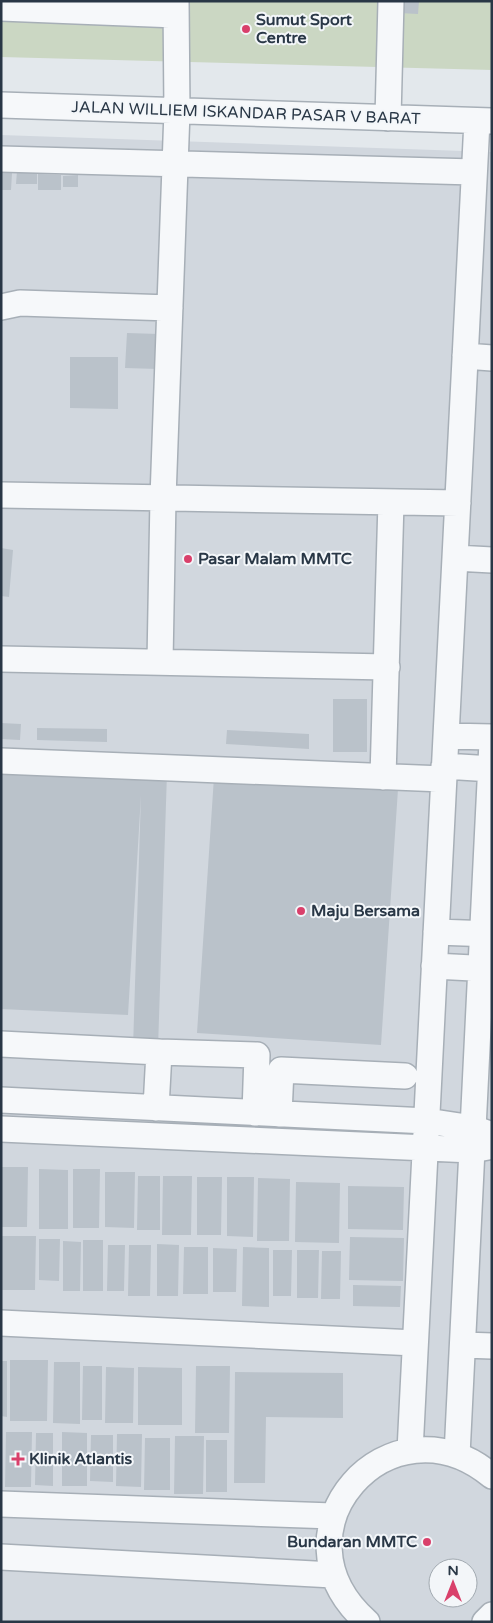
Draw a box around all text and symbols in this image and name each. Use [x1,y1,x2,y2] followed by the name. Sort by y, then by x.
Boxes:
[256,10,353,48] place label: Sumut Sport Centre
[240,23,252,35] marker: Sumut Sport Centre
[71,97,421,129] street label: JALAN WILLIEM ISKANDAR PASAR V BARAT
[198,549,352,569] place label: Pasar Malam MMTC
[182,553,194,565] marker: Pasar Malam MMTC
[311,901,420,921] place label: Maju Bersama
[295,905,307,917] marker: Maju Bersama
[29,1449,133,1469] place label: Klinik Atlantis
[11,1452,25,1466] marker: Klinik Atlantis
[287,1532,417,1552] place label: Bundaran MMTC
[421,1536,433,1548] marker: Bundaran MMTC
[428,1558,478,1608] north arrow
[447,1562,459,1579] text: N

